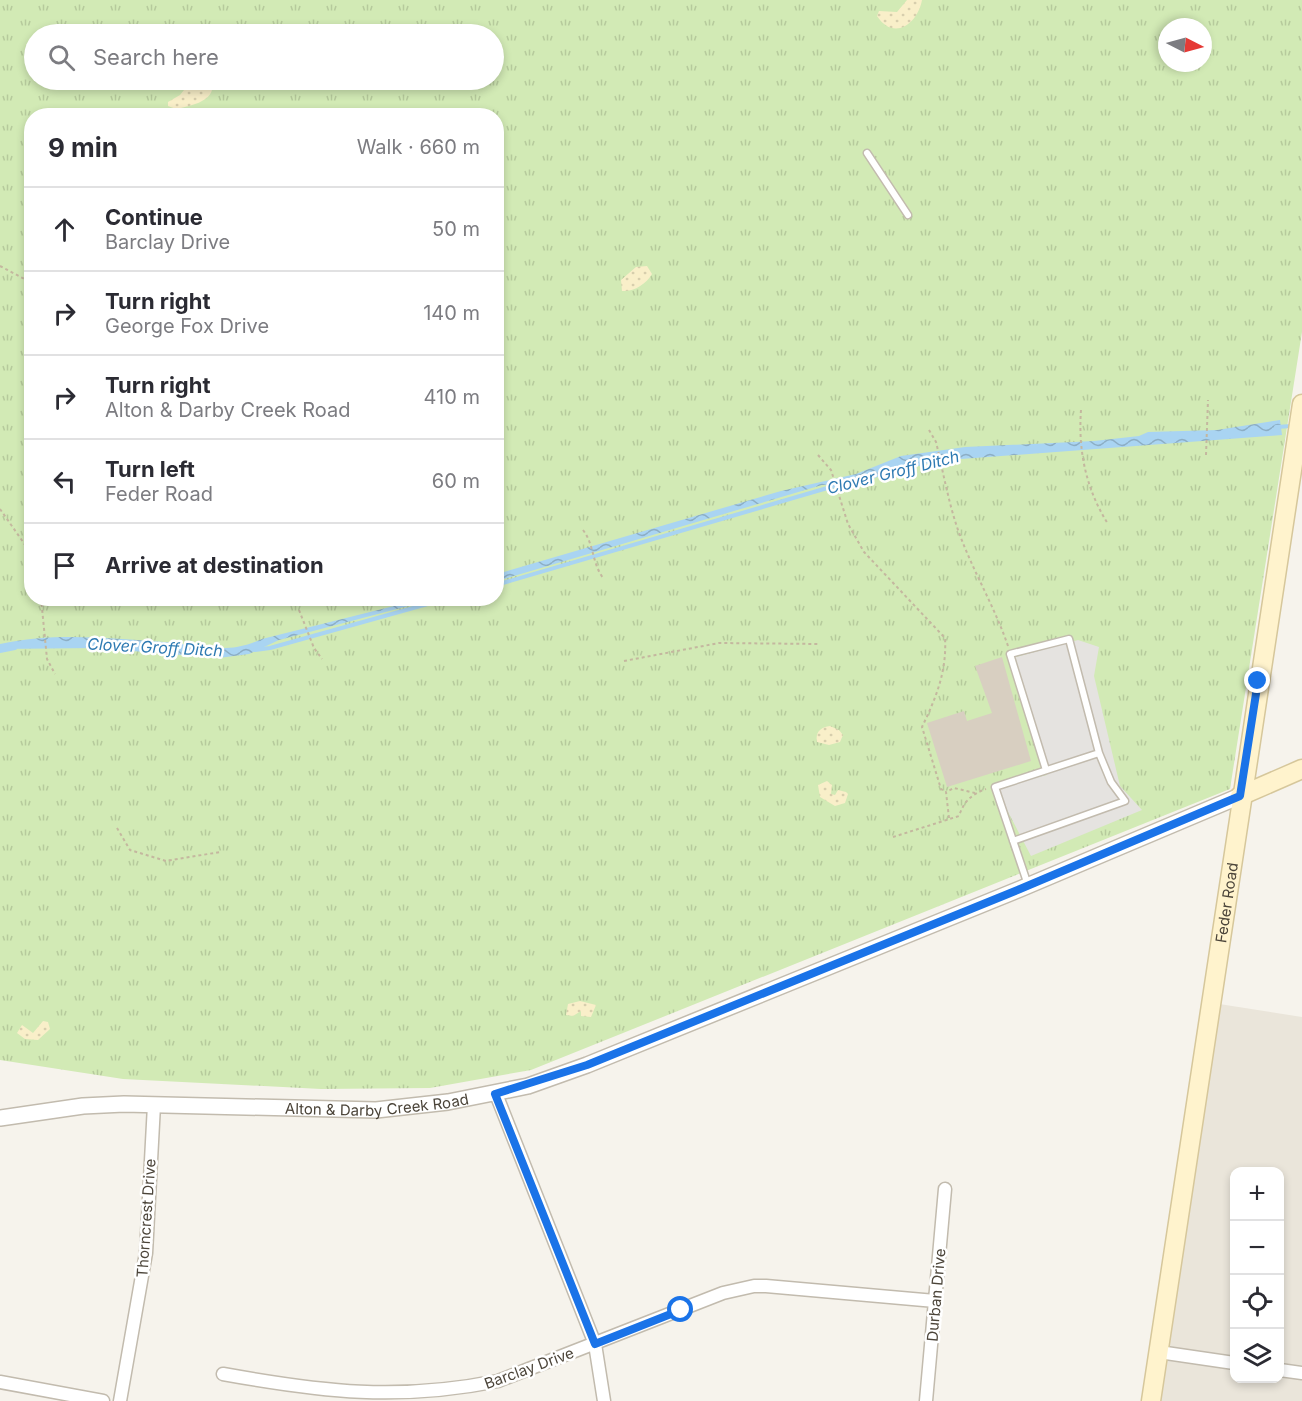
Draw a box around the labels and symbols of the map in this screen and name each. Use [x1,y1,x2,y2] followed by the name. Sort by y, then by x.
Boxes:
[1158,18,1212,72] north arrow
[825,446,961,498] water label: Clover Groff Ditch
[87,633,223,661] water label: Clover Groff Ditch
[1244,667,1270,693] route end
[1211,861,1241,944] street label: Feder Road
[285,1089,470,1120] street label: Alton & Darby Creek Road
[132,1158,160,1278] street label: Thorncrest Drive
[922,1248,950,1342] street label: Durban Drive
[667,1296,693,1322] route start
[482,1343,576,1393] street label: Barclay Drive

